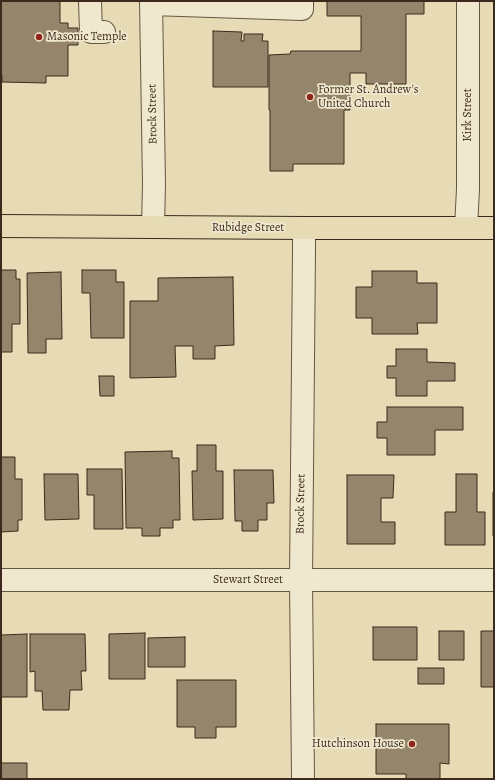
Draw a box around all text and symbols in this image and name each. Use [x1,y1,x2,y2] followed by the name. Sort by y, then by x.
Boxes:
[47,30,127,44] place label: Masonic Temple
[34,32,44,42] marker: Masonic Temple
[318,83,419,111] place label: Former St. Andrew's United Church
[145,84,161,144] street label: Brock Street
[461,88,475,142] street label: Kirk Street
[305,92,315,102] marker: Former St. Andrew's United Church
[212,221,284,235] street label: Rubidge Street
[293,474,309,534] street label: Brock Street
[213,573,283,587] street label: Stewart Street
[312,737,404,751] place label: Hutchinson House
[407,739,417,749] marker: Hutchinson House

